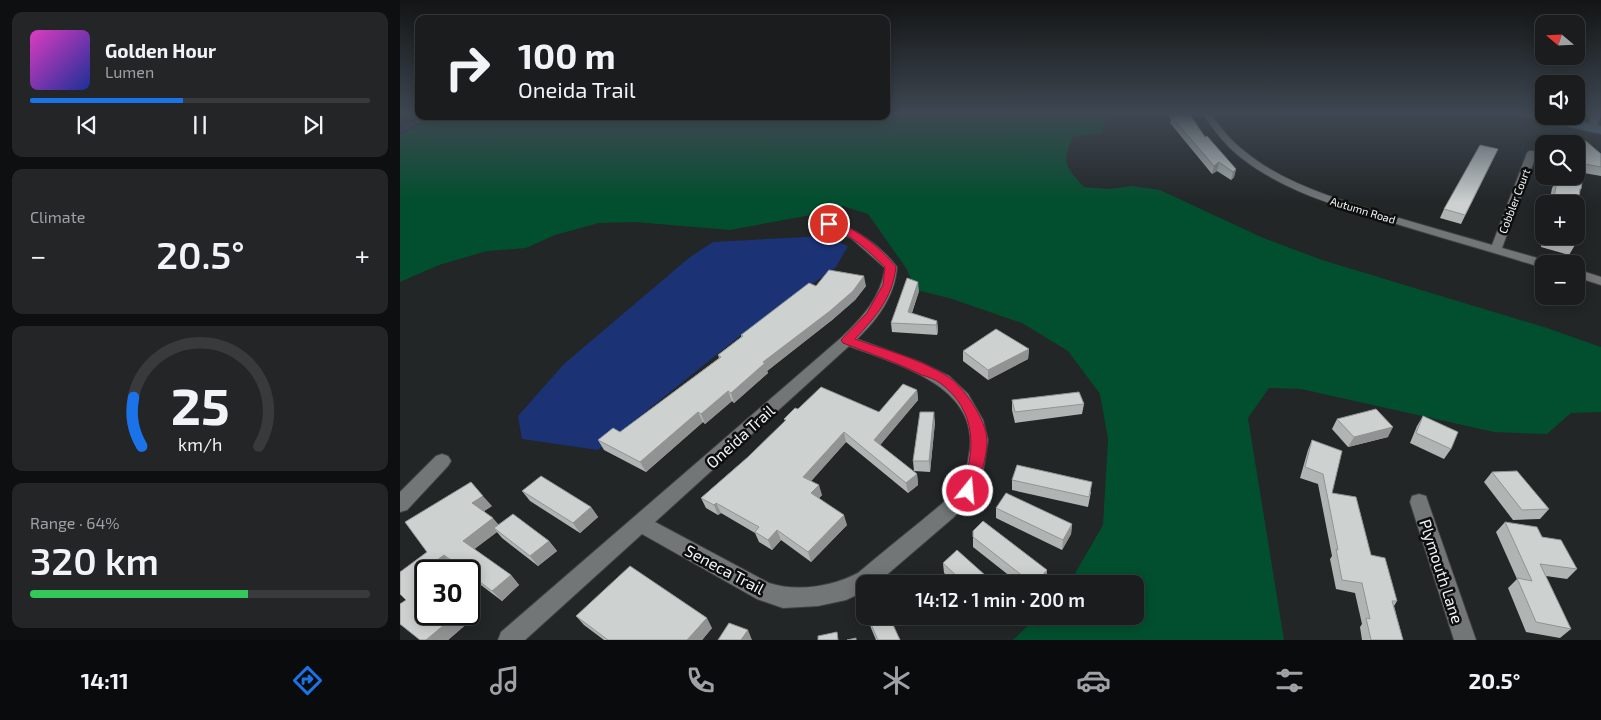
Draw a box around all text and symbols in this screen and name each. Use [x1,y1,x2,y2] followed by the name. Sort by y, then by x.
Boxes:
[1535,15,1585,65] north arrow
[1535,15,1585,305] map controls
[518,34,616,76] text: 100 m
[435,35,500,100] icon: right
[105,39,216,62] text: Golden Hour
[105,62,154,81] text: Lumen
[1535,75,1585,125] button: sound
[518,76,635,102] text: Oneida Trail
[73,111,101,139] icon: previous
[186,111,214,139] icon: pause
[299,111,327,139] icon: next
[1535,135,1585,185] button: search
[1496,167,1532,235] street label: Cobbler Court
[1329,194,1397,226] street label: Autumn Road
[1535,195,1585,245] button: +
[808,203,850,245] pin
[30,207,85,226] text: Climate
[815,210,843,238] icon: arrive
[156,231,245,277] text: 20.5°
[30,238,46,272] text: −
[355,238,370,272] text: +
[1535,255,1585,305] button: −
[171,373,229,435] text: 25
[702,400,778,472] street label: Oneida Trail
[178,433,222,455] text: km/h
[941,464,993,516] position arrow
[30,513,120,532] text: Range · 64%
[1416,517,1468,625] street label: Plymouth Lane
[30,537,159,583] text: 320 km
[682,540,768,598] street label: Seneca Trail
[415,560,480,625] speed limit sign: 30
[915,588,1085,611] text: 14:12 · 1 min · 200 m
[290,663,325,698] icon: directions
[487,663,522,698] icon: music
[683,663,718,698] icon: phone
[879,663,914,698] icon: climate
[1076,663,1111,698] icon: car
[1272,663,1307,698] icon: filters
[81,667,129,693] text: 14:11
[1469,667,1520,693] text: 20.5°

